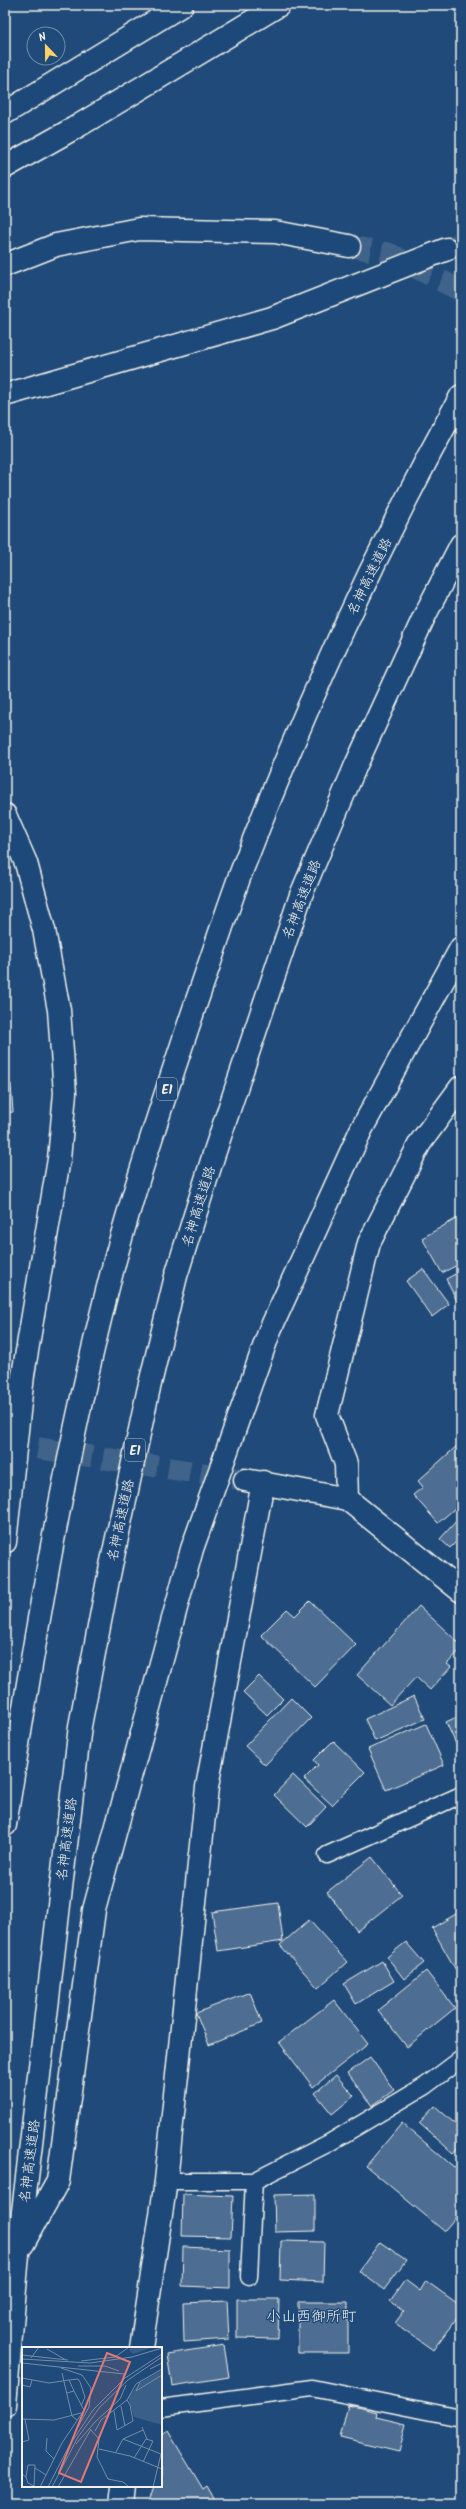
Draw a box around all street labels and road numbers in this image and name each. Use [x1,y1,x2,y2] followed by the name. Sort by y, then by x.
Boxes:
[342,534,398,619] street label: 名神高速道路
[277,856,327,943] street label: 名神高速道路
[157,1078,177,1100] road number: E1
[176,1163,222,1250] street label: 名神高速道路
[125,1439,145,1461] road number: E1
[101,1477,140,1564] street label: 名神高速道路
[51,1796,83,1882] street label: 名神高速道路
[14,2118,46,2204] street label: 名神高速道路

